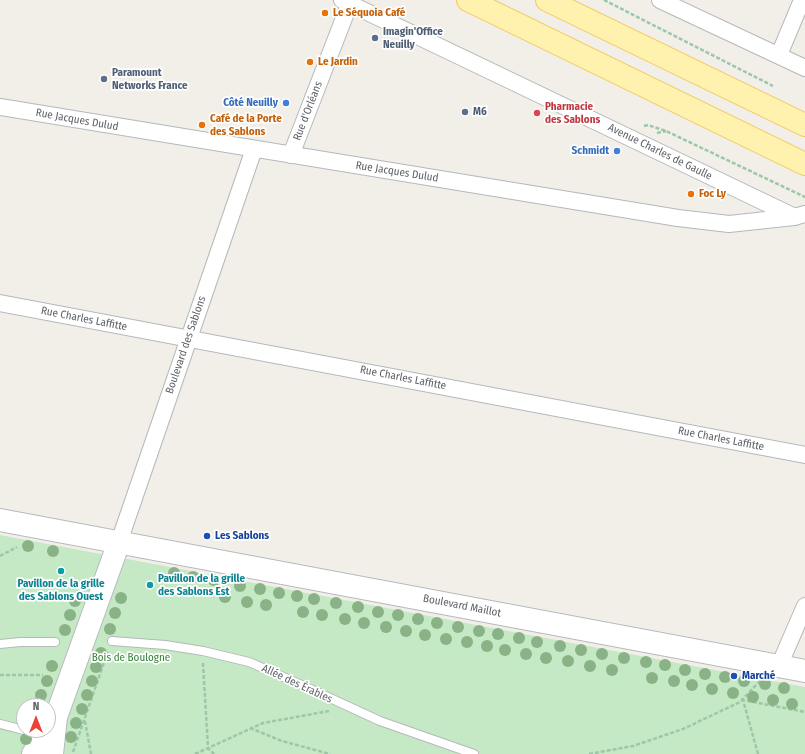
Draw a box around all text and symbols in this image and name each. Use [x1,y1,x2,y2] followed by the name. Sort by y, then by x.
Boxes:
[333,6,405,20] place label: Le Séquoia Café
[320,8,330,18] marker: Le Séquoia Café
[383,25,443,51] place label: Imagin'Office Neuilly
[370,33,380,43] marker: Imagin'Office Neuilly
[318,55,358,69] place label: Le Jardin
[305,57,315,67] marker: Le Jardin
[112,66,188,92] place label: Paramount Networks France
[99,74,109,84] marker: Paramount Networks France
[291,79,325,143] street label: Rue d'Orléans
[223,96,278,110] place label: Côté Neuilly
[281,98,291,108] marker: Côté Neuilly
[545,100,600,126] place label: Pharmacie des Sablons
[473,105,487,119] place label: M6
[35,106,119,134] street label: Rue Jacques Dulud
[460,107,470,117] marker: M6
[532,108,542,118] marker: Pharmacie des Sablons
[210,112,282,138] place label: Café de la Porte des Sablons
[197,120,207,130] marker: Café de la Porte des Sablons
[606,121,714,183] street label: Avenue Charles de Gaulle
[572,144,609,158] place label: Schmidt
[612,146,622,156] marker: Schmidt
[355,159,439,185] street label: Rue Jacques Dulud
[699,187,726,201] place label: Foc Ly
[686,189,696,199] marker: Foc Ly
[163,294,209,396] street label: Boulevard des Sablons
[40,304,128,334] street label: Rue Charles Laffitte
[359,363,447,393] street label: Rue Charles Laffitte
[677,424,765,454] street label: Rue Charles Laffitte
[215,529,269,543] place label: Les Sablons
[202,531,212,541] marker: Les Sablons
[56,566,66,576] marker: Pavillon de la grille des Sablons Ouest
[158,572,245,598] place label: Pavillon de la grille des Sablons Est
[17,577,105,603] place label: Pavillon de la grille des Sablons Ouest
[145,580,155,590] marker: Pavillon de la grille des Sablons Est
[422,592,502,620] street label: Boulevard Maillot
[92,651,170,665] park label: Bois de Boulogne
[260,662,334,706] street label: Allée des Érables
[742,669,775,683] place label: Marché
[729,671,739,681] marker: Marché
[16,698,56,738] north arrow
[33,700,39,713] text: N

